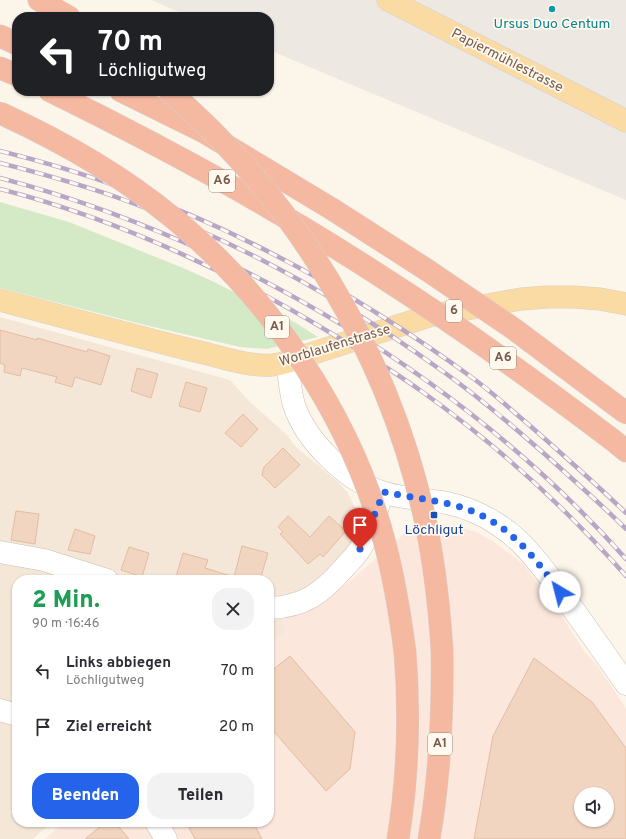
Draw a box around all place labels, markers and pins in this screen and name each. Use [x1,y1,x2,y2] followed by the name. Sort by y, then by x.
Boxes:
[547,4,557,14] marker: Ursus Duo Centum
[494,16,610,33] place label: Ursus Duo Centum
[343,508,377,549] pin
[429,510,439,520] marker: Löchligut
[404,522,464,539] place label: Löchligut

